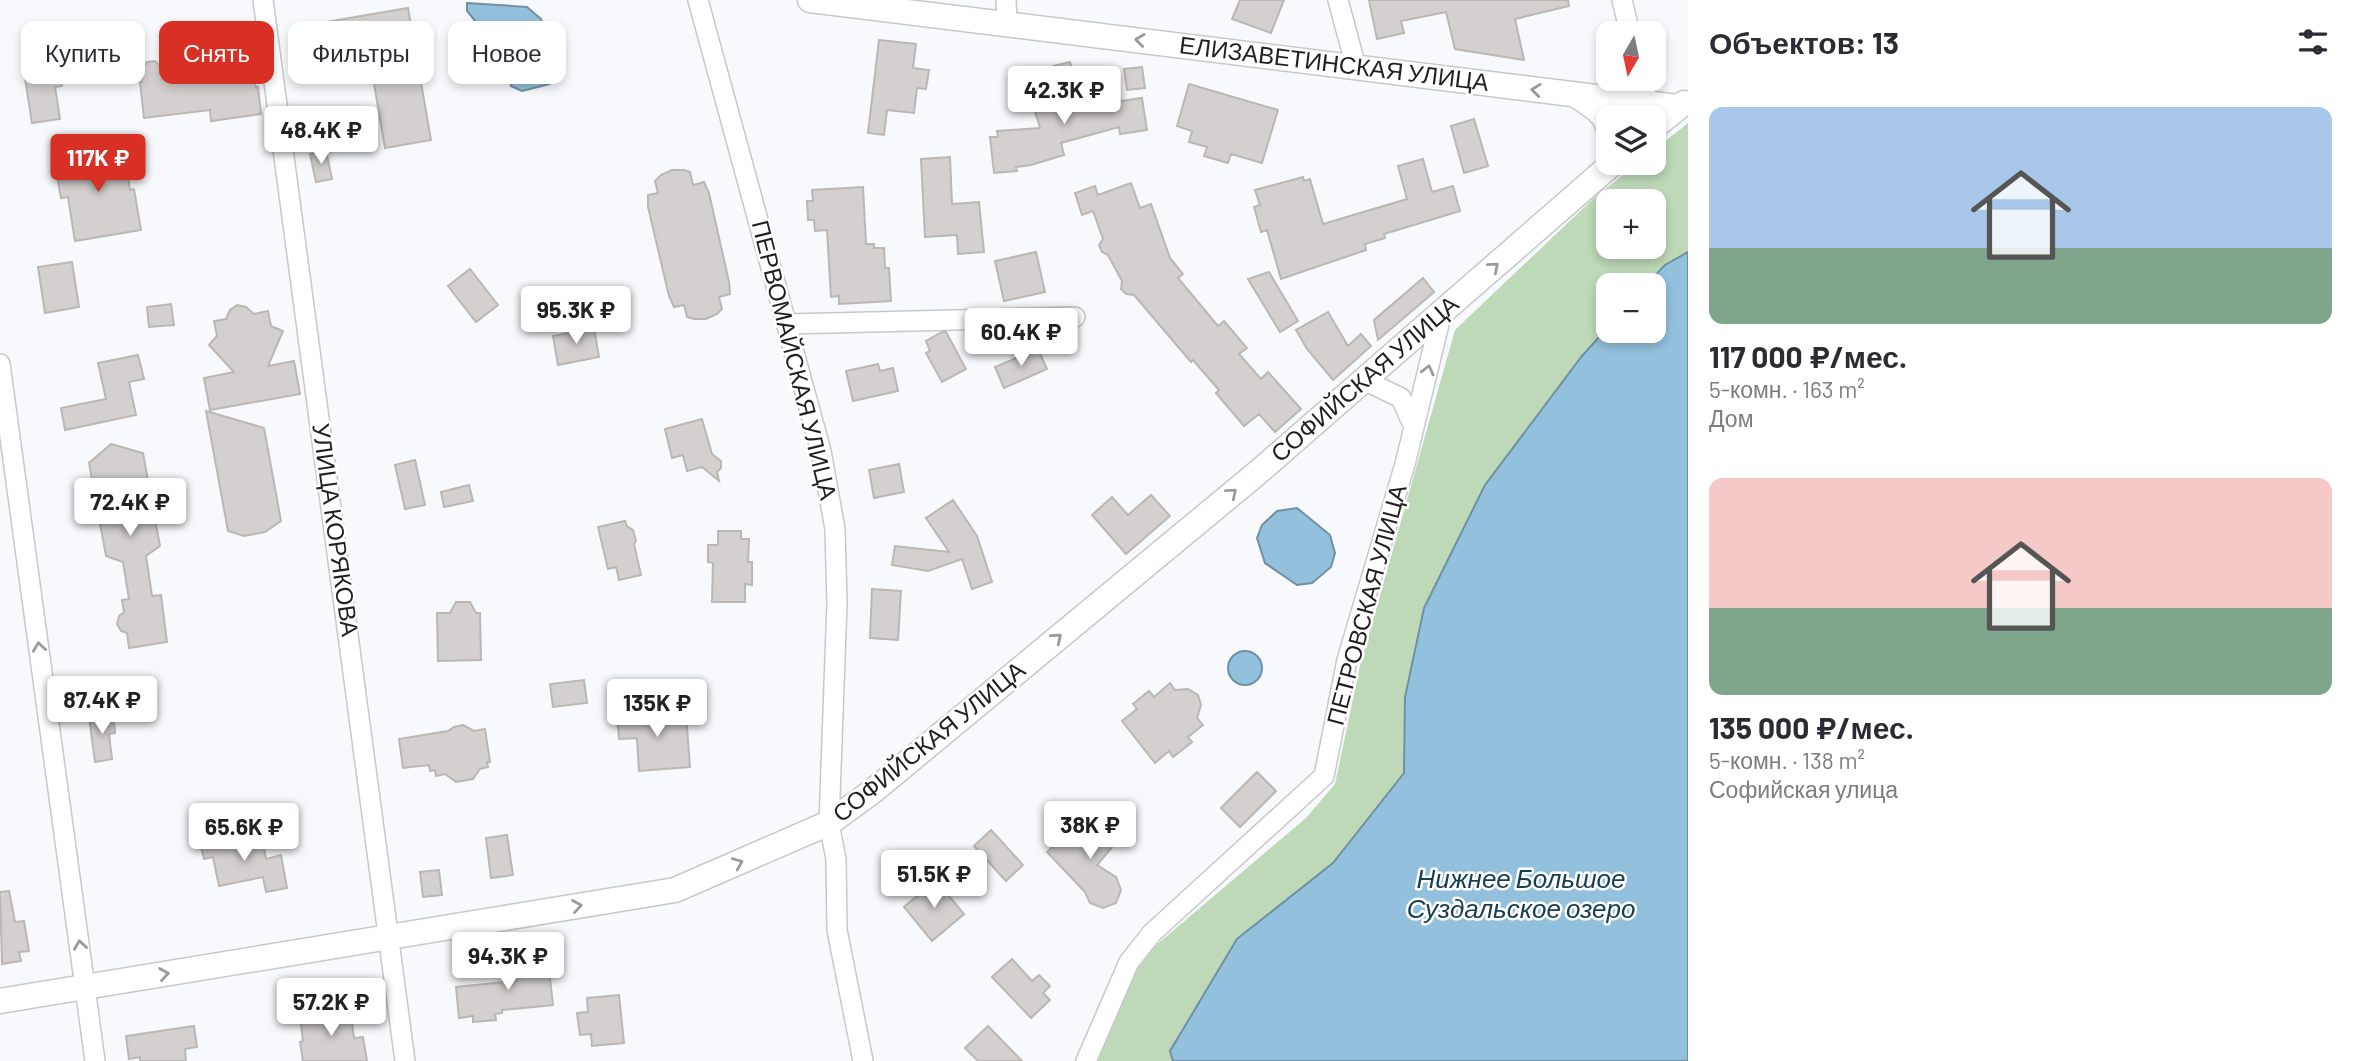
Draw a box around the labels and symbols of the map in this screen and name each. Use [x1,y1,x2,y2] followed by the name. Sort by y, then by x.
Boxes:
[1596,21,1666,91] north arrow
[1178,29,1491,96] street label: ЕЛИЗАВЕТИНСКАЯ УЛИЦА
[1134,32,1146,47] one-way arrow
[999,66,1129,126] pin: 42.3K ₽
[1530,82,1542,97] one-way arrow
[256,106,386,166] pin: 48.4K ₽
[41,134,155,194] pin: 117K ₽
[747,217,844,502] street label: ПЕРВОМАЙСКАЯ УЛИЦА
[1486,263,1499,275] one-way arrow
[511,286,641,346] pin: 95.3K ₽
[1264,289,1464,467] street label: СОФИЙСКАЯ УЛИЦА
[956,308,1086,368] pin: 60.4K ₽
[1420,364,1434,376] one-way arrow
[307,421,366,638] street label: УЛИЦА КОРЯКОВА
[65,478,195,538] pin: 72.4K ₽
[1319,481,1412,728] street label: ПЕТРОВСКАЯ УЛИЦА
[1225,489,1237,502] one-way arrow
[1050,634,1062,647] one-way arrow
[31,641,46,652] one-way arrow
[826,654,1030,827] street label: СОФИЙСКАЯ УЛИЦА
[37,676,167,736] pin: 87.4K ₽
[600,680,714,739] pin: 135K ₽
[1041,802,1139,861] pin: 38K ₽
[179,804,309,863] pin: 65.6K ₽
[869,850,999,910] pin: 51.5K ₽
[731,857,743,871] one-way arrow
[1407,862,1635,923] water label: Нижнее Большое Суздальское озеро
[571,899,583,914] one-way arrow
[443,932,573,992] pin: 94.3K ₽
[72,939,87,951] one-way arrow
[158,967,170,982] one-way arrow
[266,978,396,1038] pin: 57.2K ₽

